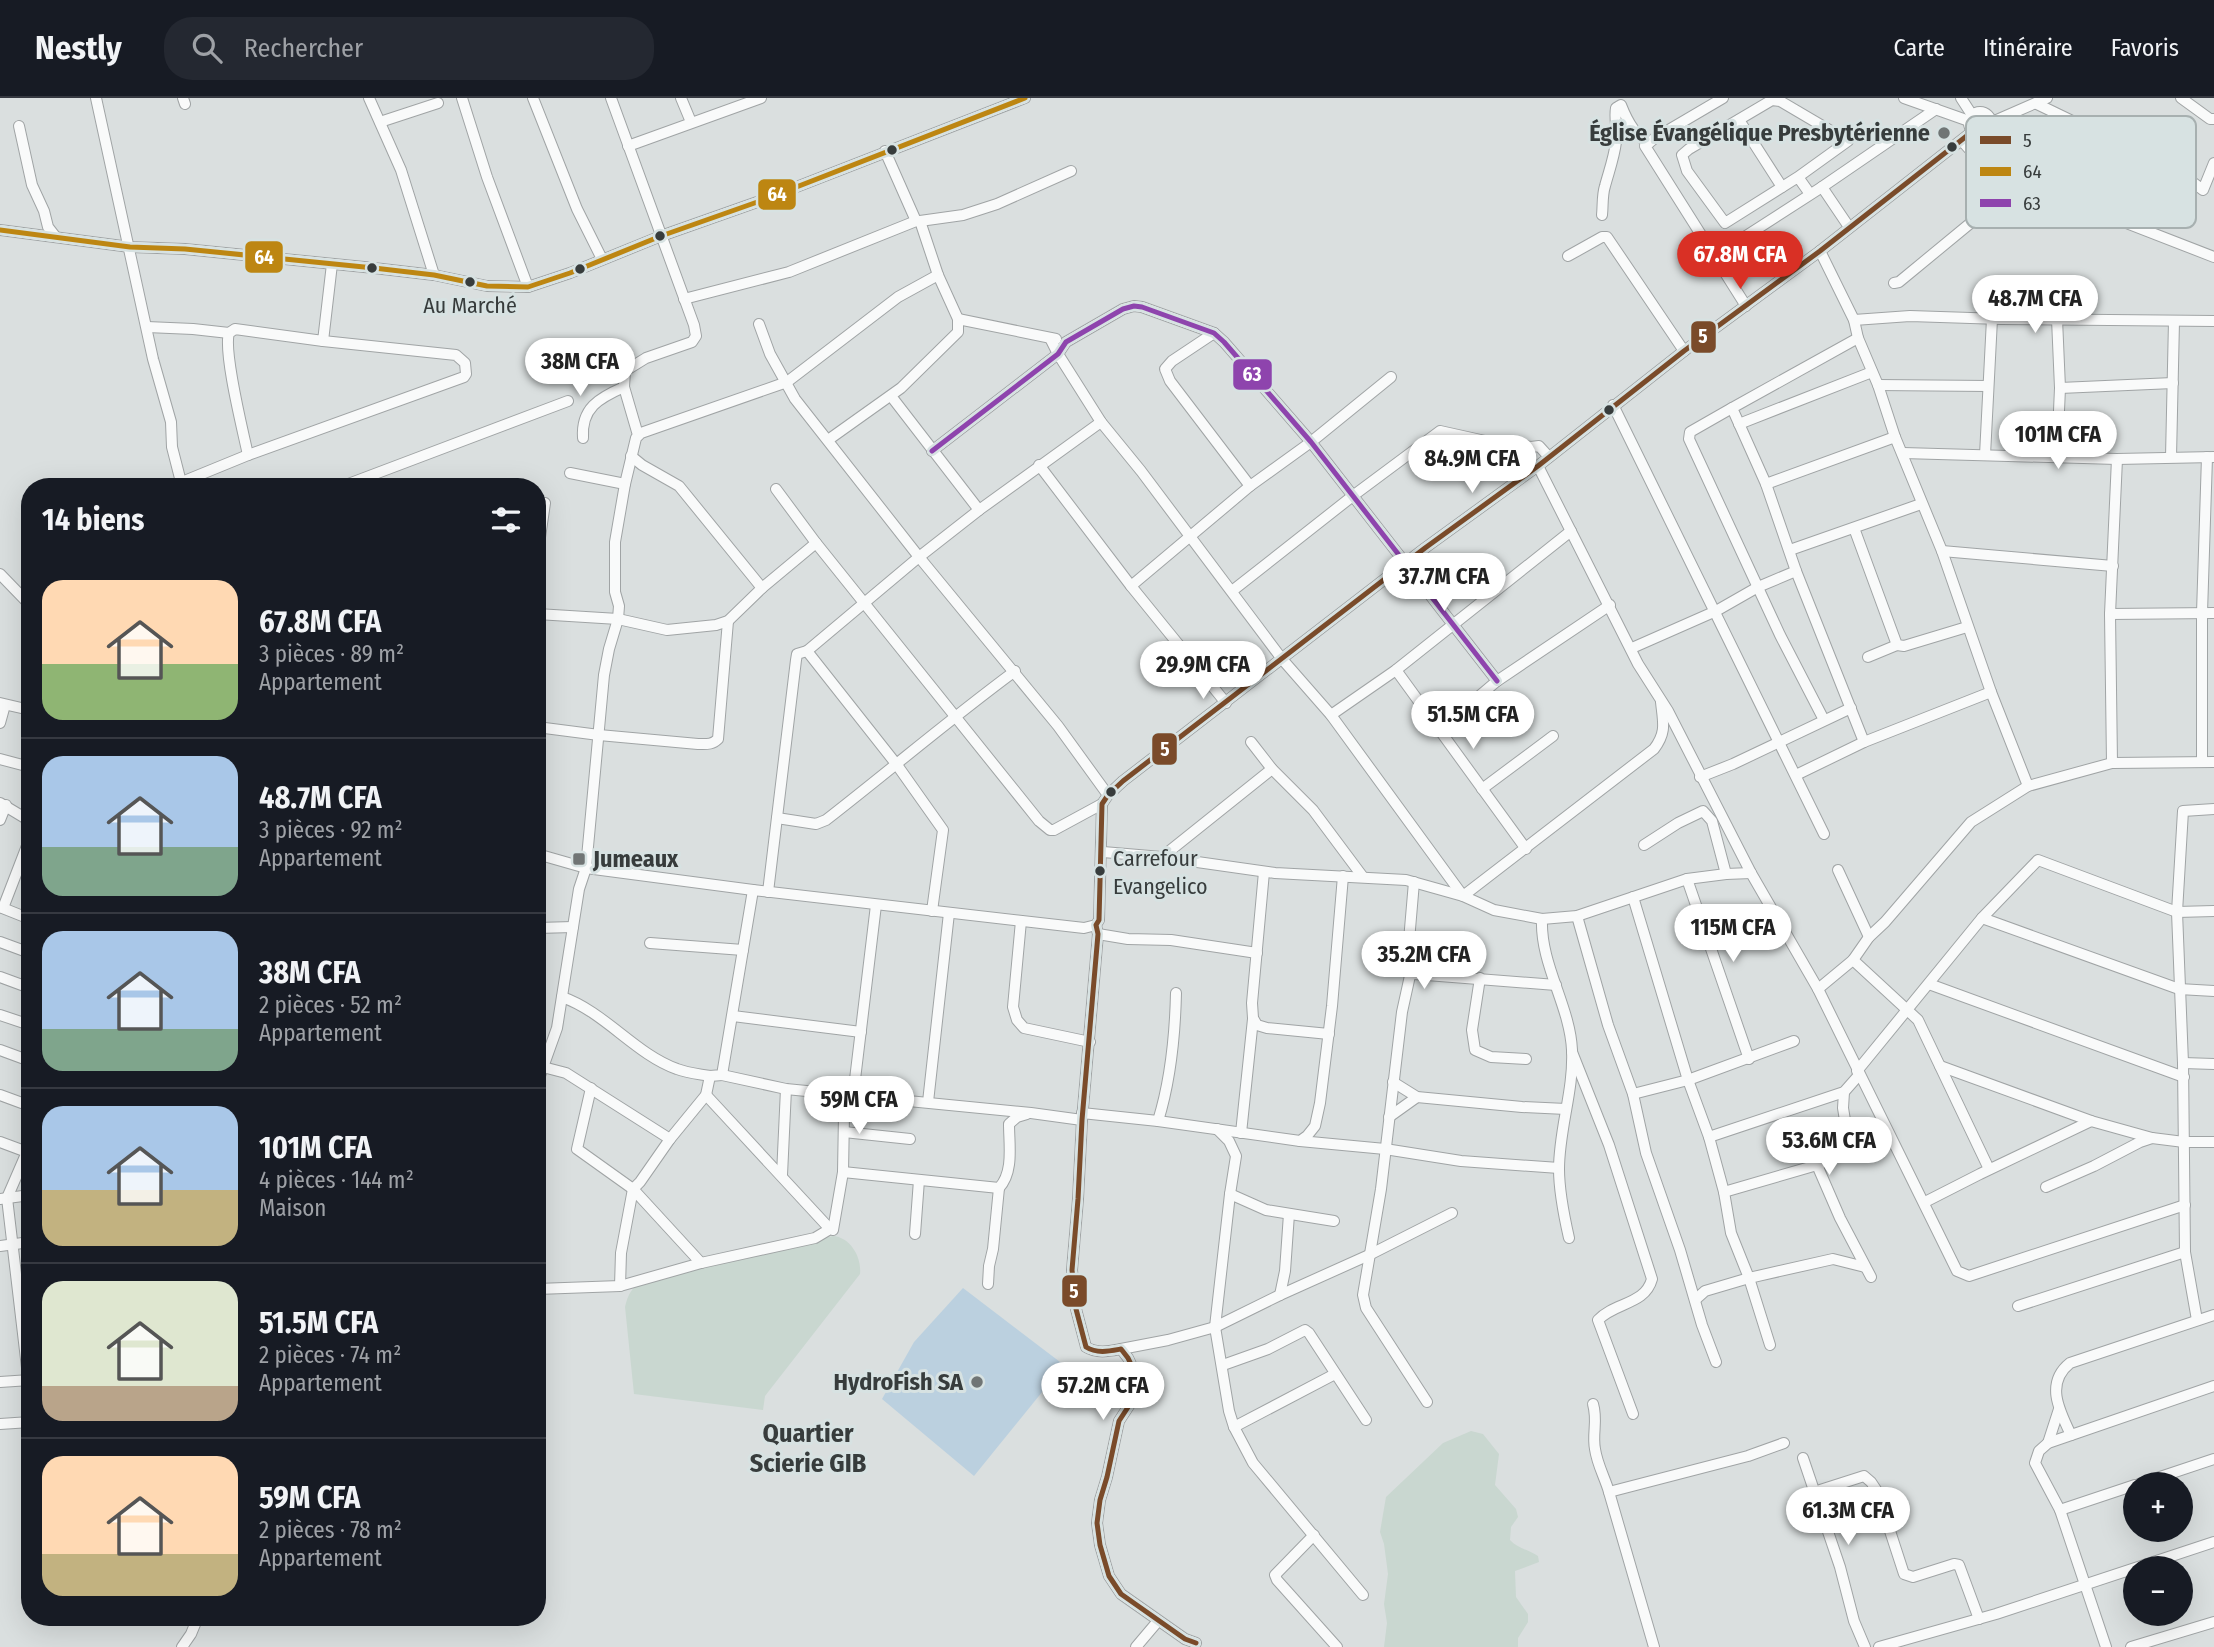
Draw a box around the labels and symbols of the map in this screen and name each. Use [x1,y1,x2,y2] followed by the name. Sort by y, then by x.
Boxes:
[1966,116,2196,228] legend
[1589,118,1930,147] place label: Église Évangélique Presbytérienne
[1936,125,1952,141] marker: Église Évangélique Presbytérienne
[2023,129,2032,152] text: 5
[1945,140,1959,154] unlabelled marker
[885,143,899,157] unlabelled marker
[2023,160,2042,183] text: 64
[757,178,797,211] line badge: 64
[767,183,787,206] text: 64
[2023,192,2041,215] text: 63
[653,229,667,243] unlabelled marker
[1660,232,1820,291] pin: 67.8M CFA
[244,240,284,274] line badge: 64
[254,246,274,269] text: 64
[365,261,379,275] unlabelled marker
[573,262,587,276] unlabelled marker
[463,275,477,289] marker: Au Marché
[1955,275,2115,335] pin: 48.7M CFA
[423,292,517,319] place label: Au Marché
[1690,320,1717,354] line badge: 5
[1698,325,1708,348] text: 5
[515,338,645,398] pin: 38M CFA
[1232,358,1273,391] line badge: 63
[1243,363,1261,386] text: 63
[1602,403,1616,417] unlabelled marker
[1986,412,2130,471] pin: 101M CFA
[1392,436,1552,495] pin: 84.9M CFA
[1364,554,1524,613] pin: 37.7M CFA
[1123,642,1283,701] pin: 29.9M CFA
[1393,692,1553,751] pin: 51.5M CFA
[1151,732,1178,766] line badge: 5
[1160,738,1170,761] text: 5
[1104,785,1118,799] unlabelled marker
[592,845,679,873] place label: Jumeaux
[1113,845,1208,900] place label: Carrefour Evangelico
[571,851,587,867] marker: Jumeaux
[1093,864,1107,878] marker: Carrefour Evangelico
[1661,904,1805,964] pin: 115M CFA
[1344,932,1504,991] pin: 35.2M CFA
[794,1076,924,1136] pin: 59M CFA
[1749,1118,1909,1177] pin: 53.6M CFA
[1061,1274,1088,1308] line badge: 5
[1069,1280,1079,1303] text: 5
[1023,1362,1183,1422] pin: 57.2M CFA
[834,1368,964,1396] place label: HydroFish SA
[969,1374,985,1390] marker: HydroFish SA
[750,1418,867,1479] district label: Quartier Scierie GIB
[1768,1488,1928,1547] pin: 61.3M CFA

